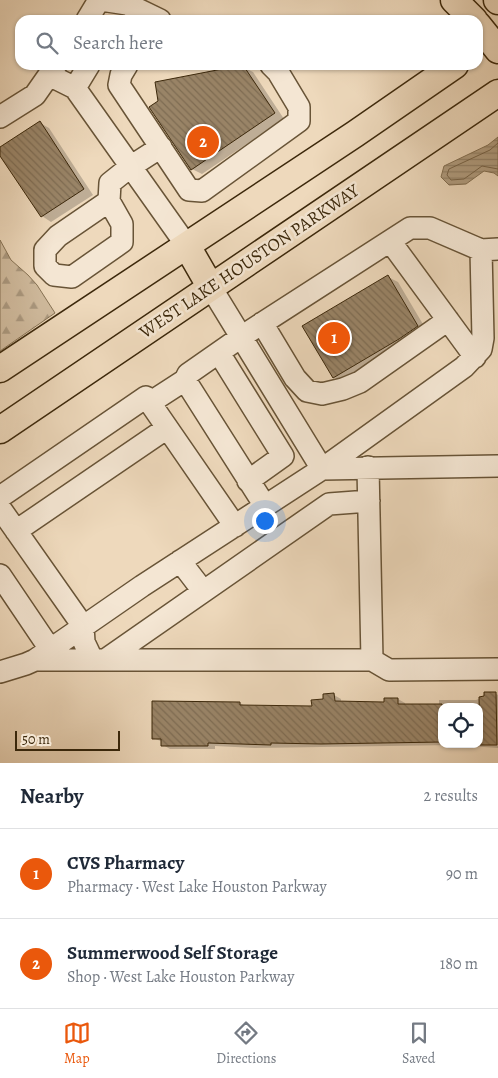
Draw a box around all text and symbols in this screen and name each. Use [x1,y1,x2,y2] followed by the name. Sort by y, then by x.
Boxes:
[15,15,483,70] search box
[33,29,61,57] icon: search
[73,30,163,56] text: Search here
[187,123,219,161] pin: 2
[134,178,365,344] street label: WEST LAKE HOUSTON PARKWAY
[318,319,350,357] pin: 1
[252,508,278,534] your location
[438,703,483,748] map controls
[438,703,483,748] button: locate
[15,728,120,751] scale bar
[22,730,50,749] text: 50 m
[20,782,83,810] text: Nearby
[423,785,478,807] text: 2 results
[67,850,184,876] text: CVS Pharmacy
[33,863,39,885] text: 1
[446,863,478,885] text: 90 m
[67,876,327,898] text: Pharmacy · West Lake Houston Parkway
[67,940,278,966] text: Summerwood Self Storage
[32,953,40,975] text: 2
[440,953,478,975] text: 180 m
[67,966,294,988] text: Shop · West Lake Houston Parkway
[63,1019,91,1068] tab: Map
[216,1019,276,1068] tab: Directions
[402,1019,435,1068] tab: Saved

